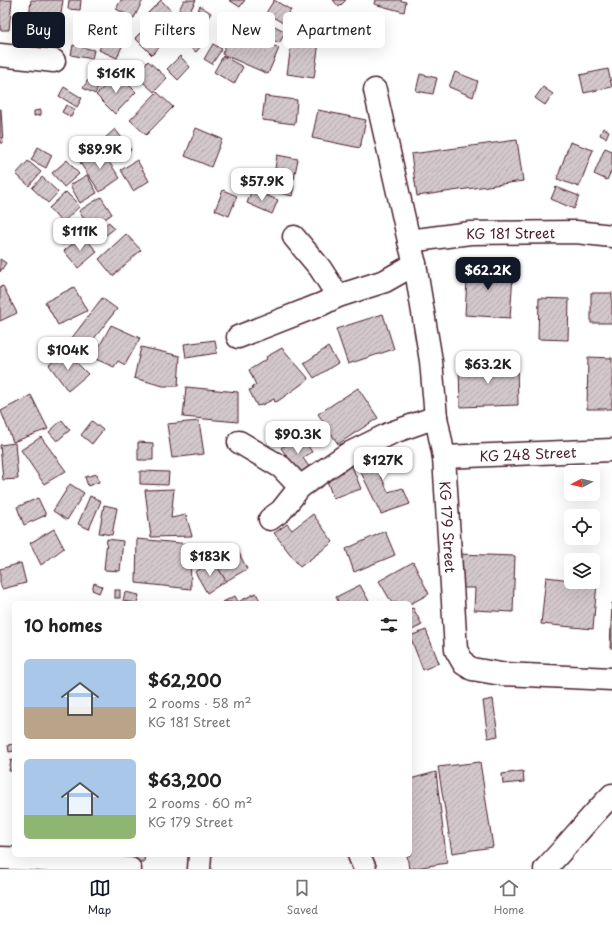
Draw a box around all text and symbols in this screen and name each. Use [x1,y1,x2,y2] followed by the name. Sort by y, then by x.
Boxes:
[12,12,65,48] chip: Buy
[73,12,132,48] chip: Rent
[140,12,209,48] chip: Filters
[217,12,275,48] chip: New
[283,12,385,48] chip: Apartment
[88,60,144,94] pin: $161K
[97,63,135,82] text: $161K
[67,136,133,170] pin: $89.9K
[78,139,122,158] text: $89.9K
[229,168,295,202] pin: $57.9K
[240,171,284,190] text: $57.9K
[52,218,108,252] pin: $111K
[62,221,98,240] text: $111K
[466,222,555,244] street label: KG 181 Street
[455,257,521,291] pin: $62.2K
[464,260,512,279] text: $62.2K
[40,337,96,371] pin: $104K
[47,340,89,359] text: $104K
[455,351,521,385] pin: $63.2K
[464,354,512,373] text: $63.2K
[265,421,331,455] pin: $90.3K
[274,424,322,443] text: $90.3K
[479,441,577,466] street label: KG 248 Street
[355,447,411,481] pin: $127K
[363,450,403,469] text: $127K
[564,465,600,501] north arrow
[564,465,600,589] map controls
[435,481,462,574] street label: KG 179 Street
[564,509,600,545] button: locate
[182,543,238,577] pin: $183K
[190,546,230,565] text: $183K
[564,553,600,589] button: layers
[24,612,102,638] text: 10 homes
[378,614,400,636] icon: filters
[148,667,222,693] text: $62,200
[56,675,104,723] icon: home
[148,693,251,712] text: 2 rooms · 58 m²
[148,712,230,731] text: KG 181 Street
[148,767,222,793] text: $63,200
[56,775,104,823] icon: home
[148,793,253,812] text: 2 rooms · 60 m²
[148,812,233,831] text: KG 179 Street
[88,877,111,918] tab: Map
[287,877,318,918] tab: Saved
[494,877,524,918] tab: Home

